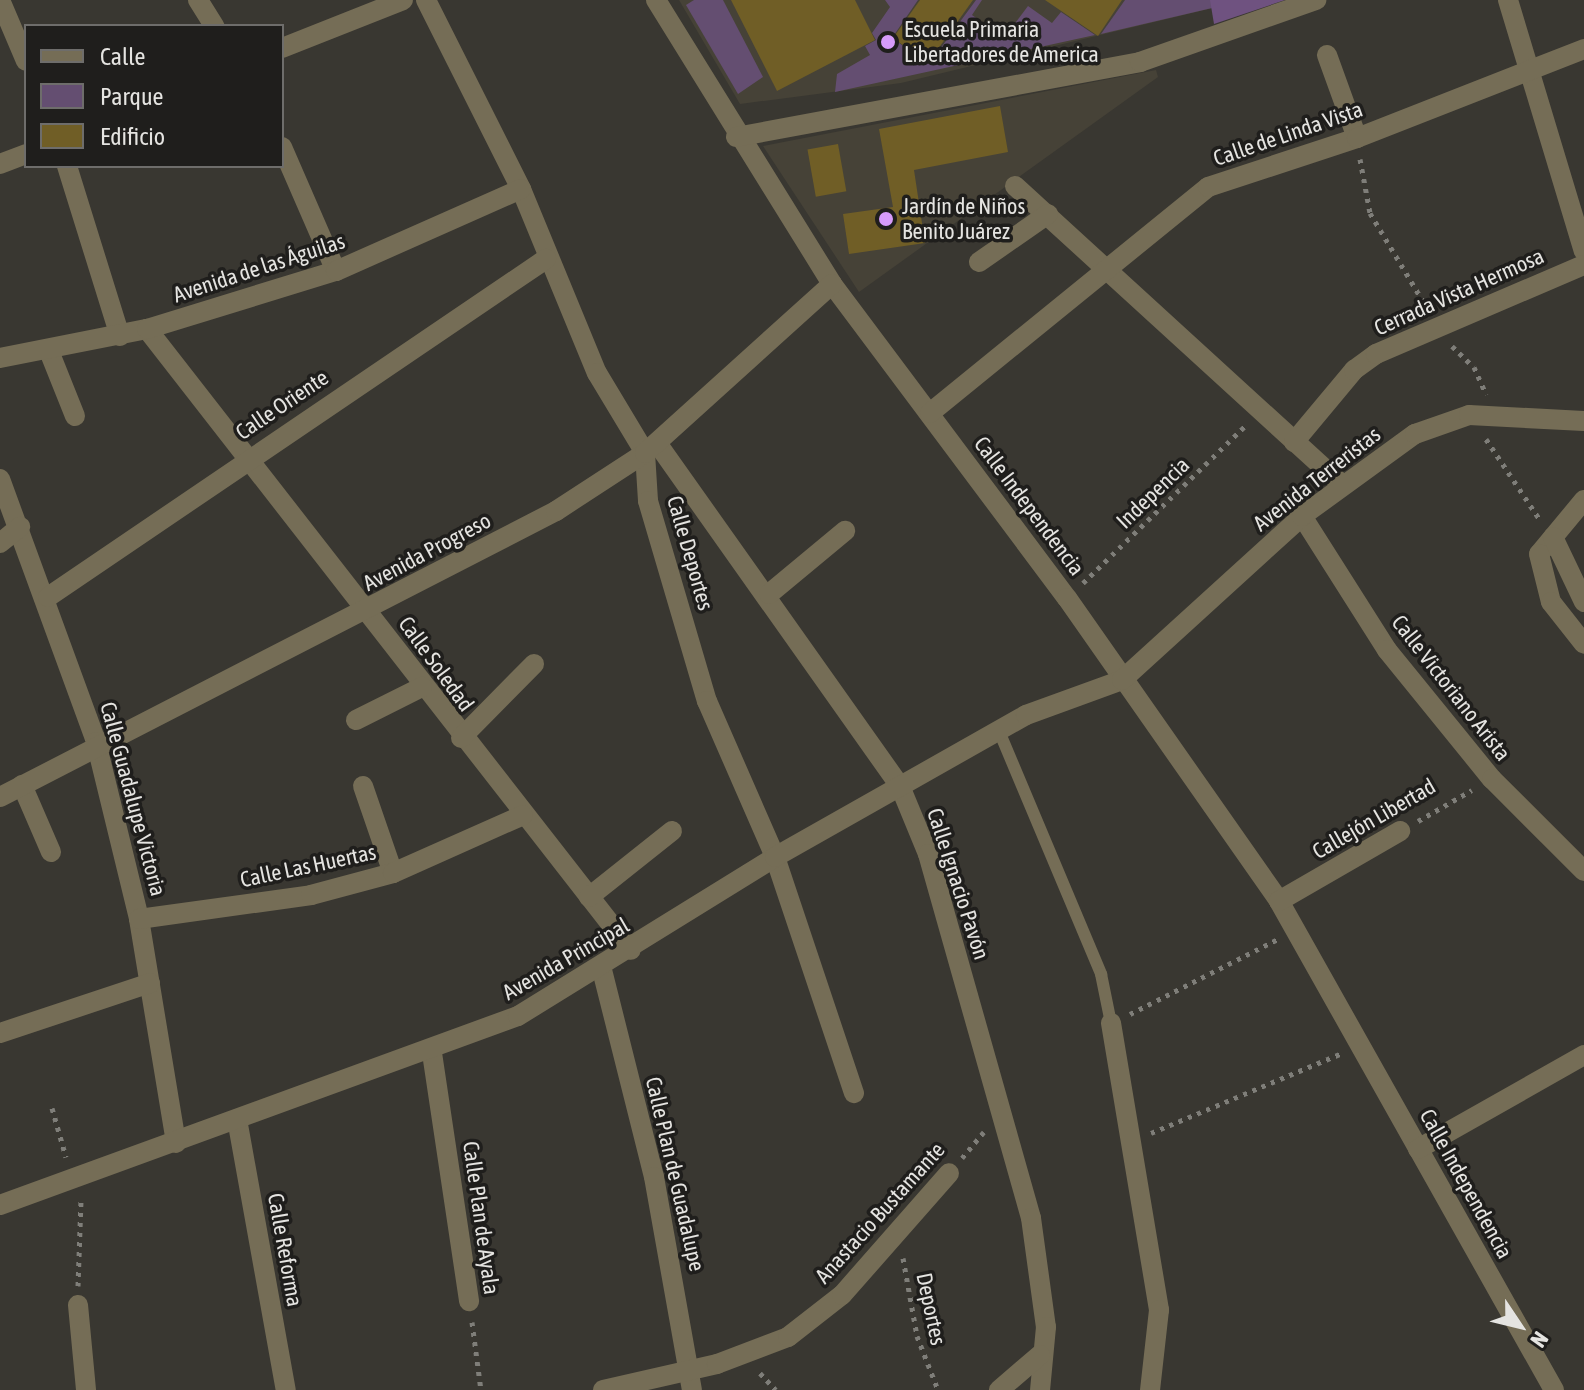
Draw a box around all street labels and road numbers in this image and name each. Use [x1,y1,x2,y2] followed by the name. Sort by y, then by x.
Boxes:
[1210,96,1366,172] street label: Calle de Linda Vista
[170,228,348,308] street label: Avenida de las Águilas
[1370,243,1548,341] street label: Cerrada Vista Hermosa
[231,364,333,446] street label: Calle Oriente
[1248,421,1386,537] street label: Avenida Terreristas
[968,431,1090,581] street label: Calle Independencia
[1111,452,1195,534] street label: Indepencia
[661,493,719,613] street label: Calle Deportes
[359,507,495,597] street label: Avenida Progreso
[1386,610,1516,766] street label: Calle Victoriano Arista
[393,611,479,717] street label: Calle Soledad
[94,699,172,899] street label: Calle Guadalupe Victoria
[1308,773,1440,865] street label: Callejón Libertad
[921,805,995,963] street label: Calle Ignacio Pavón
[238,839,378,893] street label: Calle Las Huertas
[498,912,634,1006] street label: Avenida Principal
[640,1074,710,1274] street label: Calle Plan de Guadalupe
[1414,1105,1518,1263] street label: Calle Independencia
[810,1137,950,1289] street label: Anastacio Bustamante
[457,1140,505,1296] street label: Calle Plan de Ayala
[262,1191,308,1309] street label: Calle Reforma
[910,1270,952,1348] street label: Deportes

